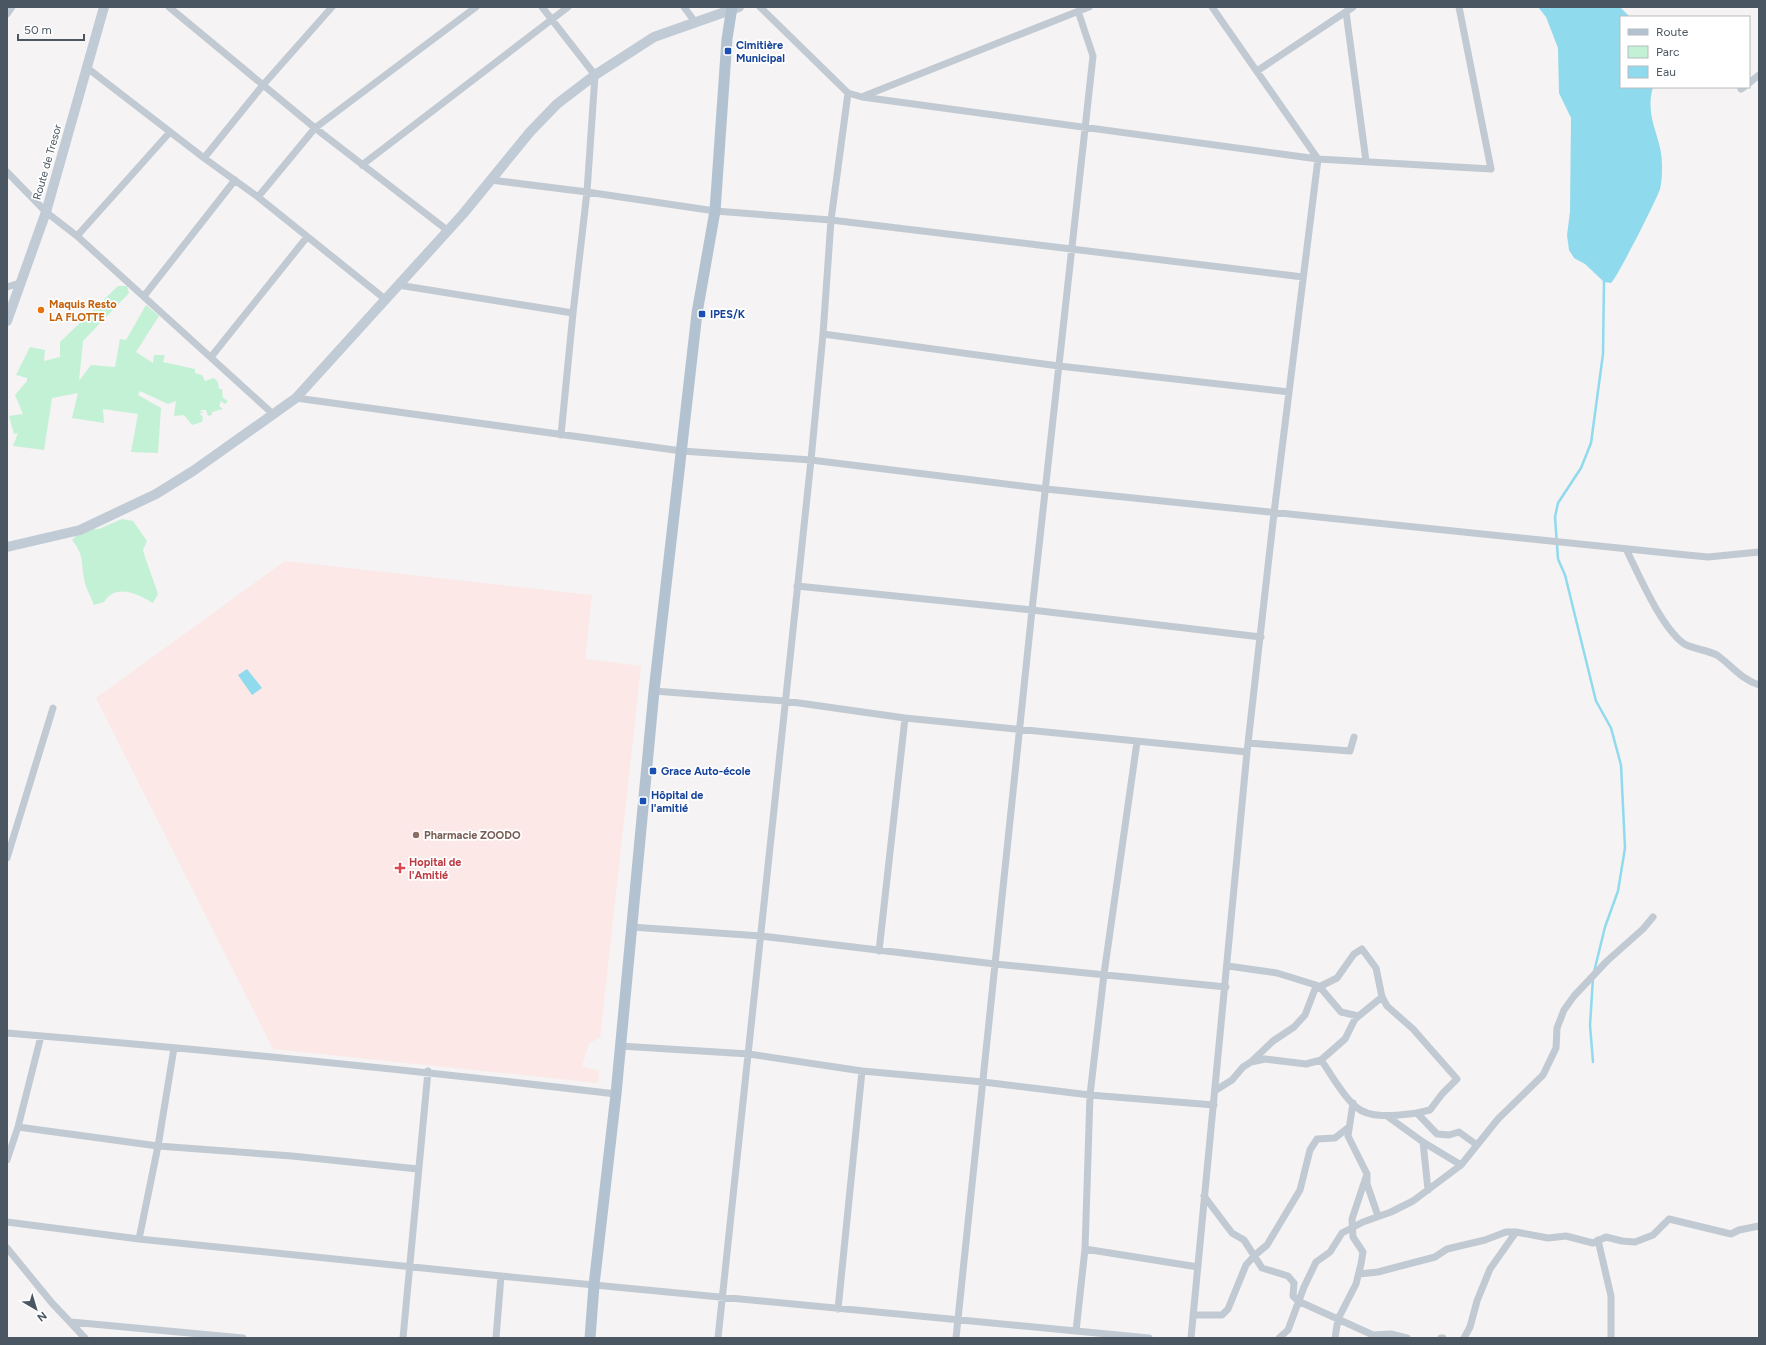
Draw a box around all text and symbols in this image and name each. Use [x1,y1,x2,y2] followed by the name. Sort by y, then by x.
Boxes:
[18,16,84,42] scale bar
[1620,16,1750,88] legend
[24,23,52,37] text: 50 m
[1656,25,1689,39] text: Route
[736,39,785,65] place label: Cimitière Municipal
[1656,45,1680,59] text: Parc
[723,46,733,56] marker: Cimitière Municipal
[1656,65,1676,79] text: Eau
[30,123,65,201] street label: Route de Tresor
[49,298,117,324] place label: Maquis Resto LA FLOTTE
[36,305,46,315] marker: Maquis Resto LA FLOTTE
[710,308,746,321] place label: IPES/K
[697,309,707,319] marker: IPES/K
[661,765,751,778] place label: Grace Auto-école
[648,766,658,776] marker: Grace Auto-école
[651,789,703,815] place label: Hôpital de l'amitié
[638,796,648,806] marker: Hôpital de l'amitié
[424,829,521,842] place label: Pharmacie ZOODO
[411,830,421,840] marker: Pharmacie ZOODO
[409,856,461,882] place label: Hopital de l'Amitié
[394,862,406,874] marker: Hopital de l'Amitié
[16,1289,56,1329] north arrow
[34,1309,49,1324] text: N

